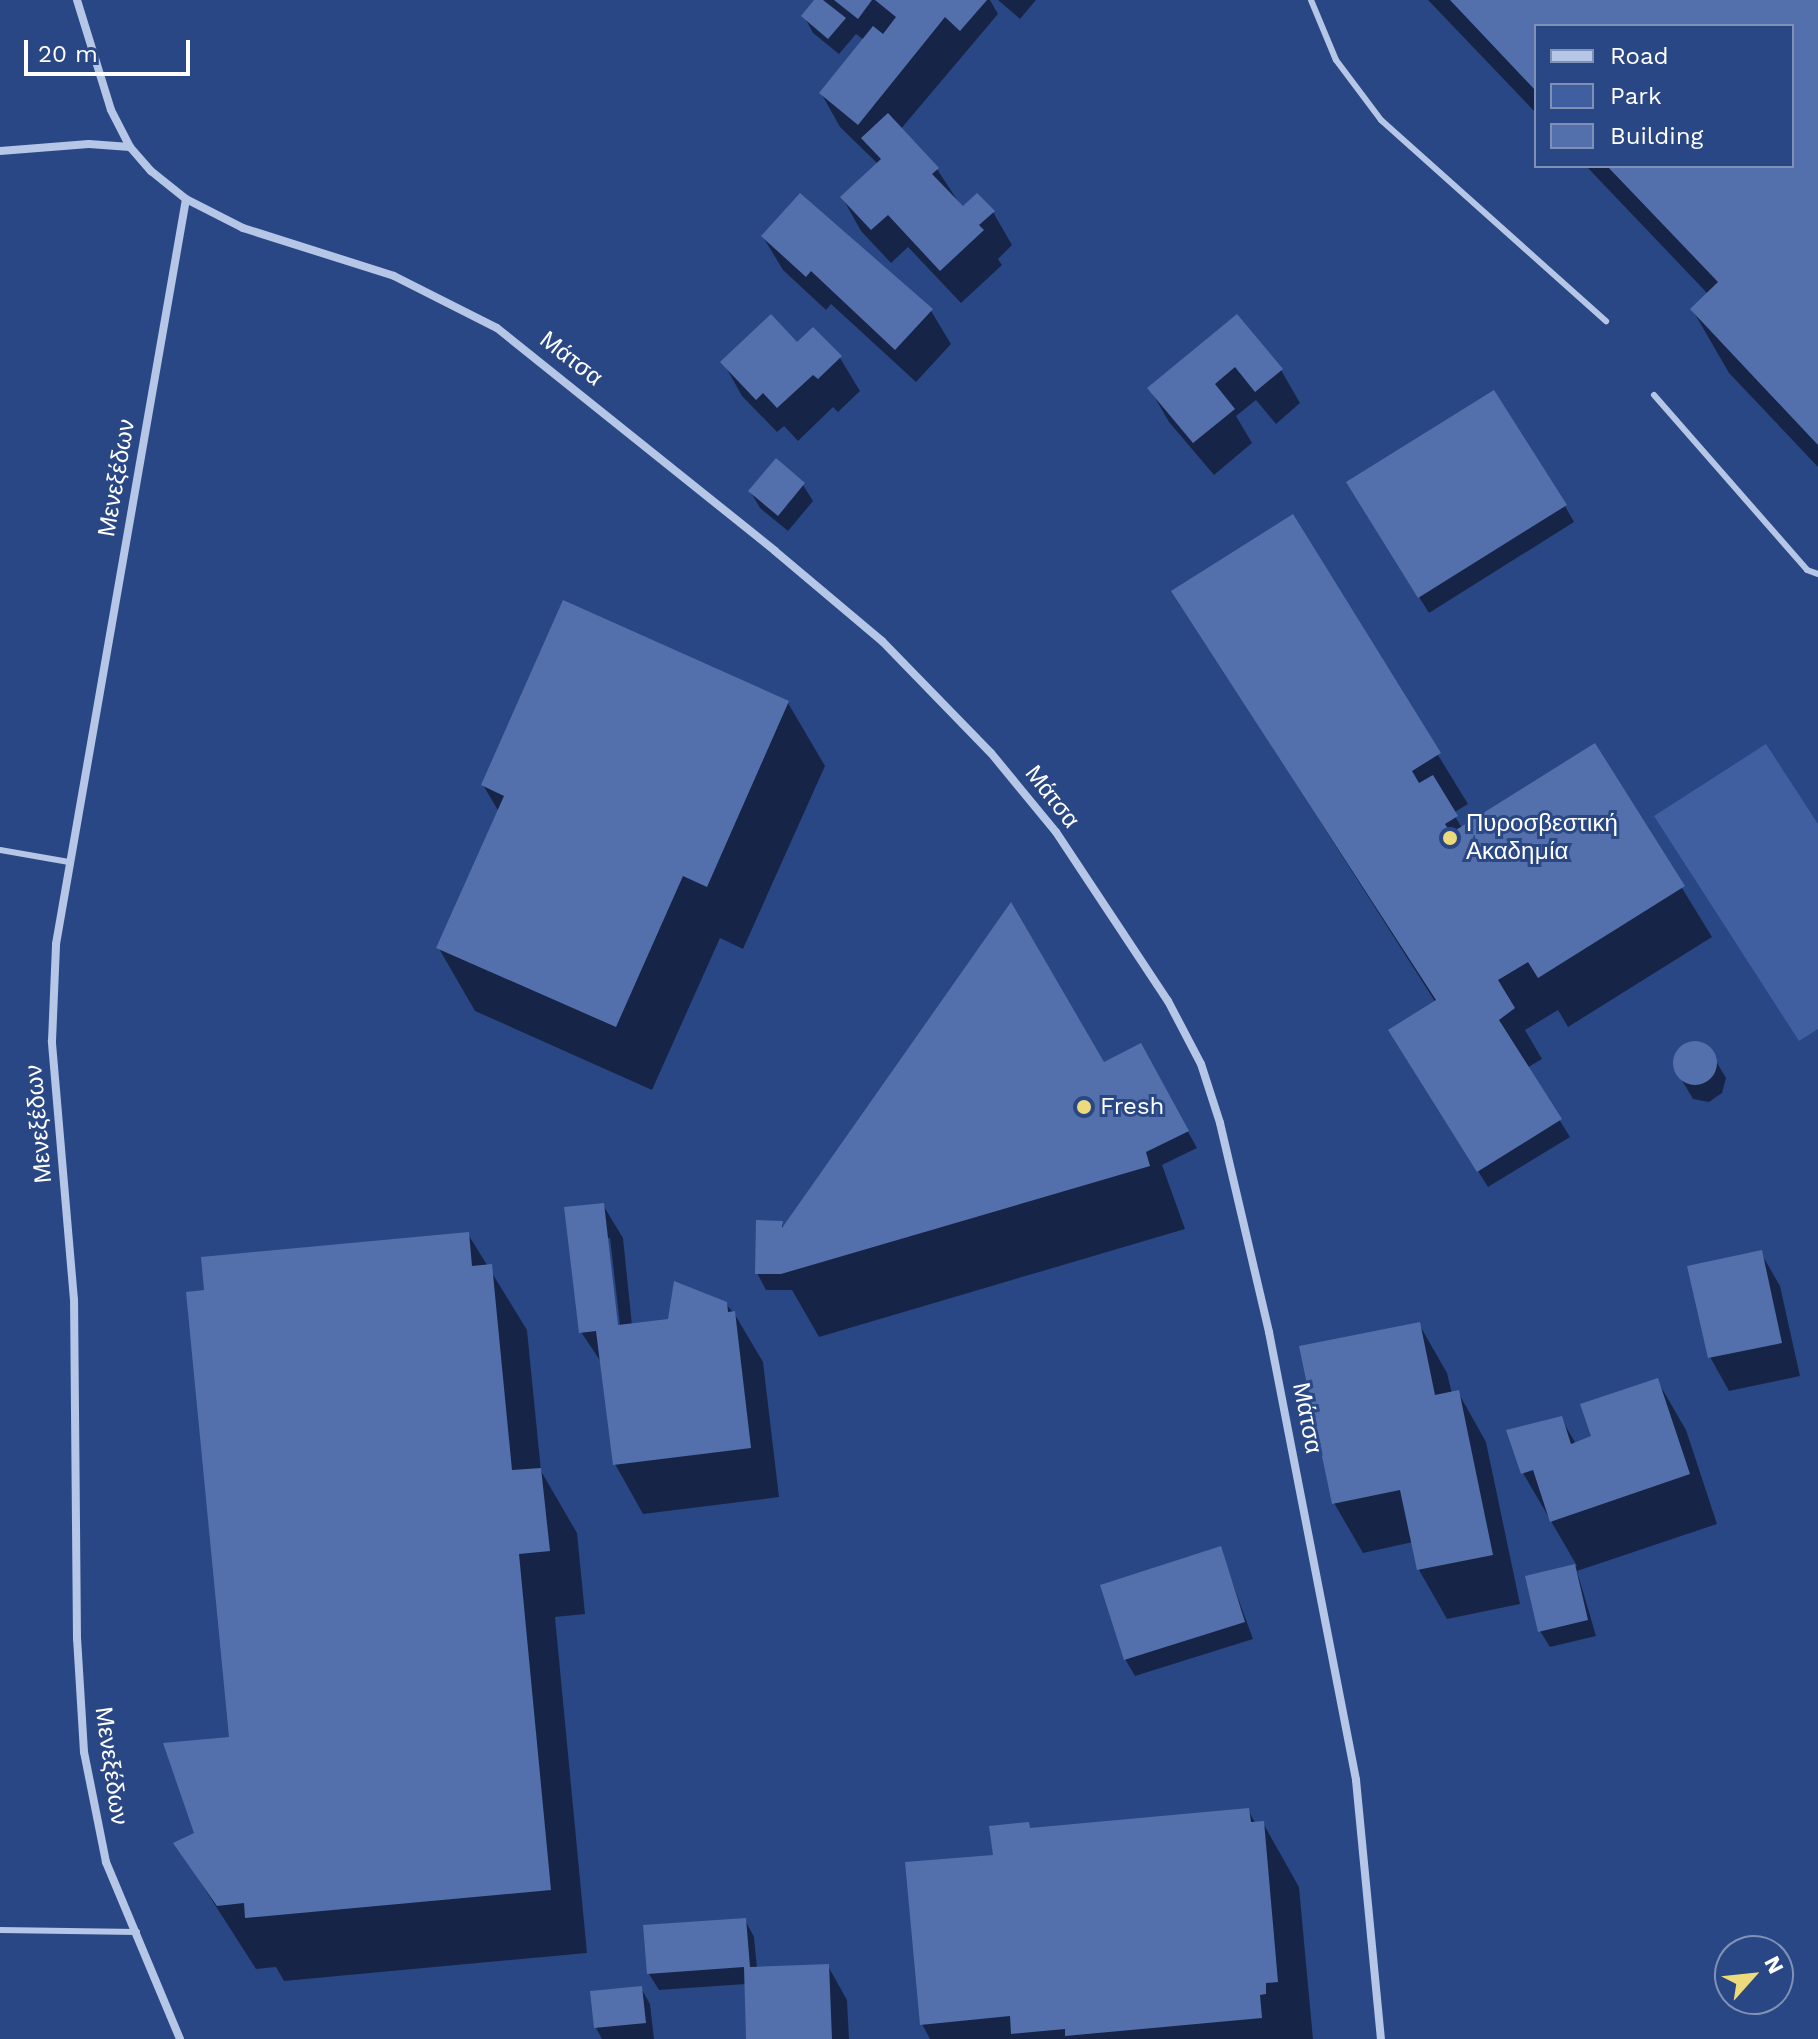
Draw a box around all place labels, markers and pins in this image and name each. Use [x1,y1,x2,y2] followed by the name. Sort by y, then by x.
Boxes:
[1466,810,1618,866] place label: Πυροσβεστική Ακαδημία
[1441,829,1459,847] marker: Πυροσβεστική Ακαδημία
[1100,1093,1164,1121] place label: Fresh
[1075,1098,1093,1116] marker: Fresh

